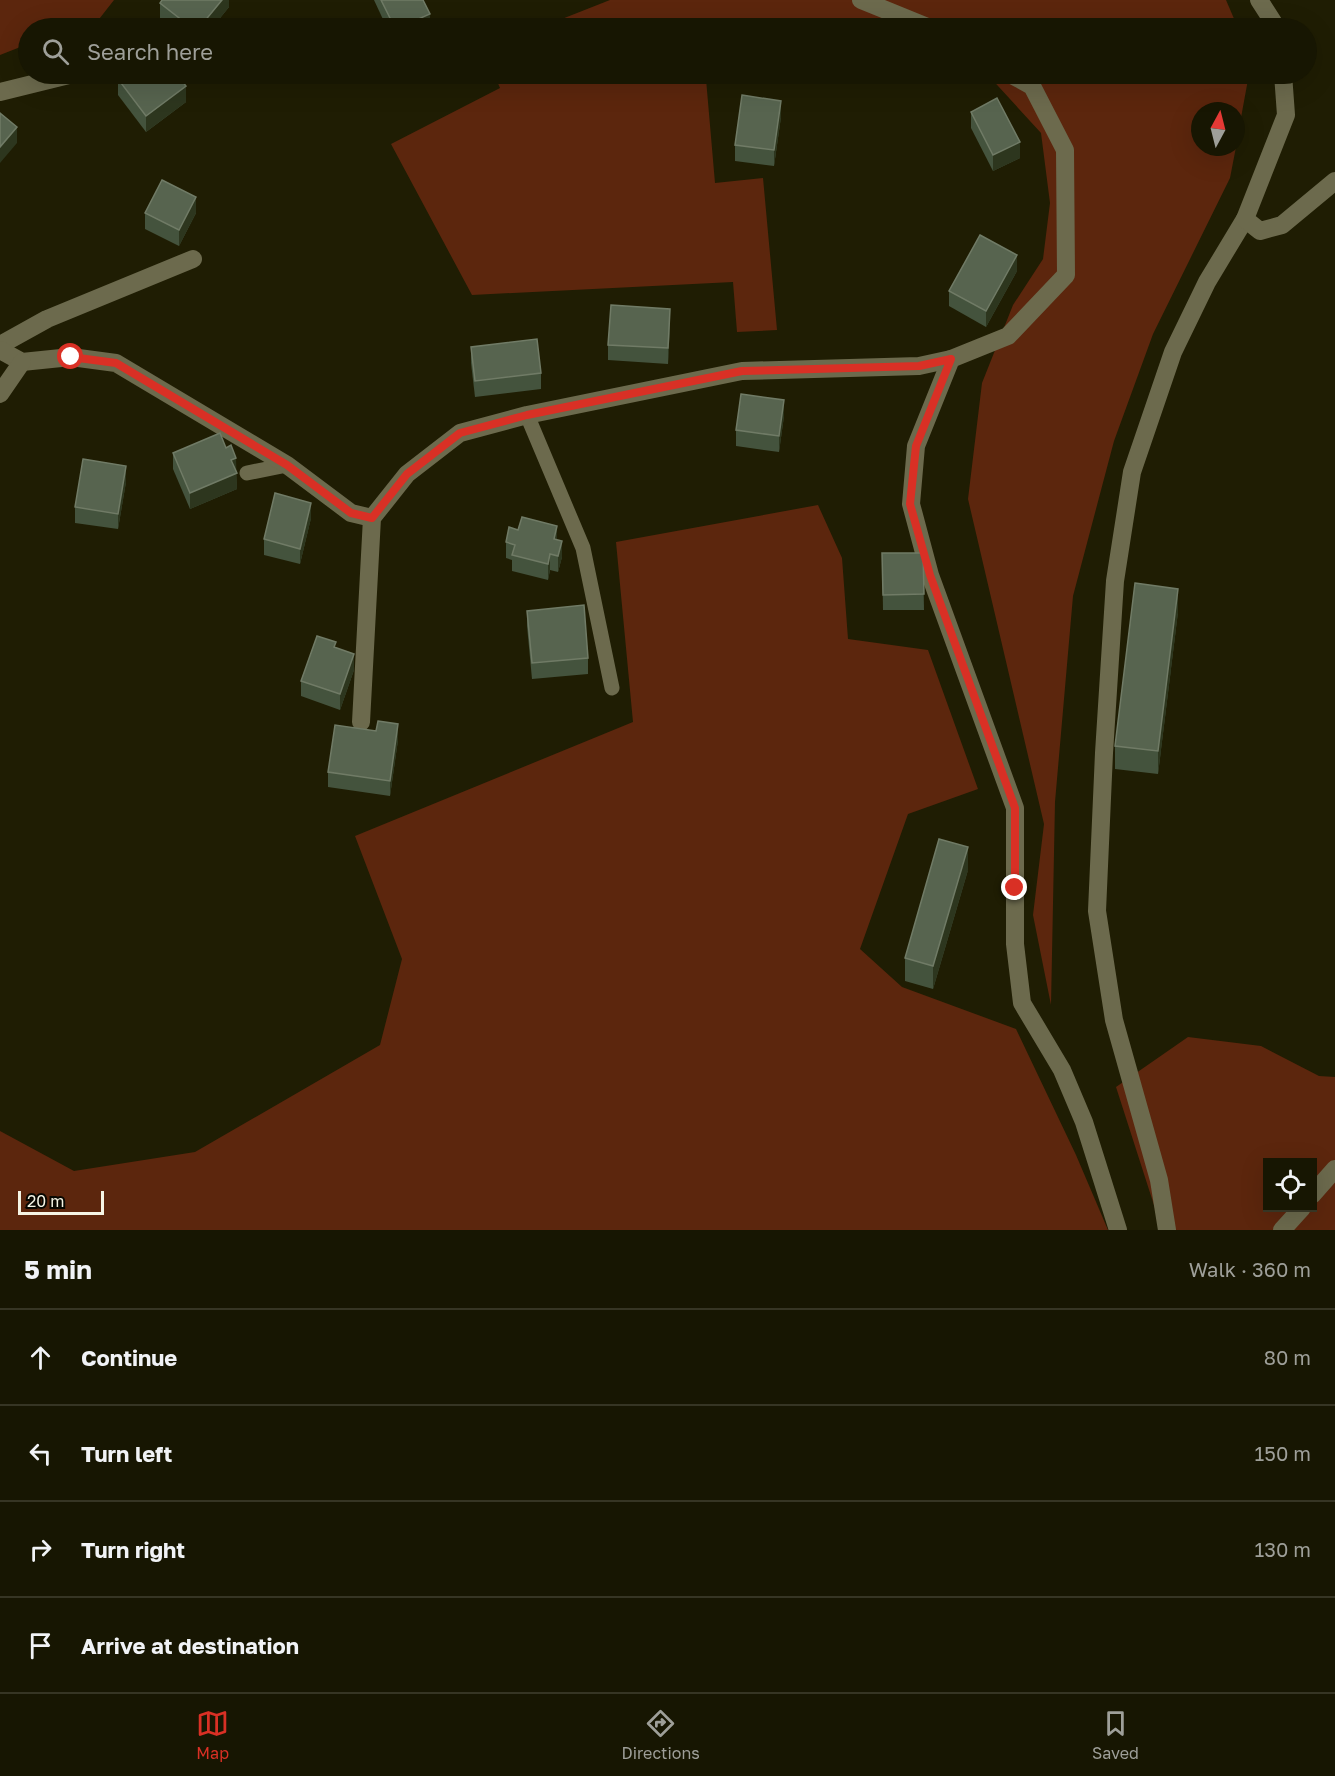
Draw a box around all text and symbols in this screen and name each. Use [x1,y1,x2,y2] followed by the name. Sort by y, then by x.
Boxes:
[18,18,1317,84] search box
[39,35,72,68] icon: search
[87,38,213,65] text: Search here
[1191,102,1245,156] north arrow
[57,343,83,369] route start
[1001,874,1027,900] route end
[1263,1158,1317,1212] map controls
[1263,1158,1317,1212] button: locate
[18,1188,104,1216] scale bar
[27,1191,64,1211] text: 20 m
[24,1254,92,1285] text: 5 min
[1189,1257,1311,1281] text: Walk · 360 m
[24,1341,57,1374] icon: ahead
[81,1344,177,1371] text: Continue
[1264,1345,1311,1369] text: 80 m
[24,1437,57,1470] icon: left
[81,1440,172,1467] text: Turn left
[1255,1441,1311,1465] text: 150 m
[24,1533,57,1566] icon: right
[81,1536,185,1563] text: Turn right
[1255,1537,1311,1561] text: 130 m
[24,1629,57,1662] icon: arrive
[81,1632,299,1659] text: Arrive at destination
[196,1707,229,1763] tab: Map
[622,1707,700,1763] tab: Directions
[1092,1707,1139,1763] tab: Saved

